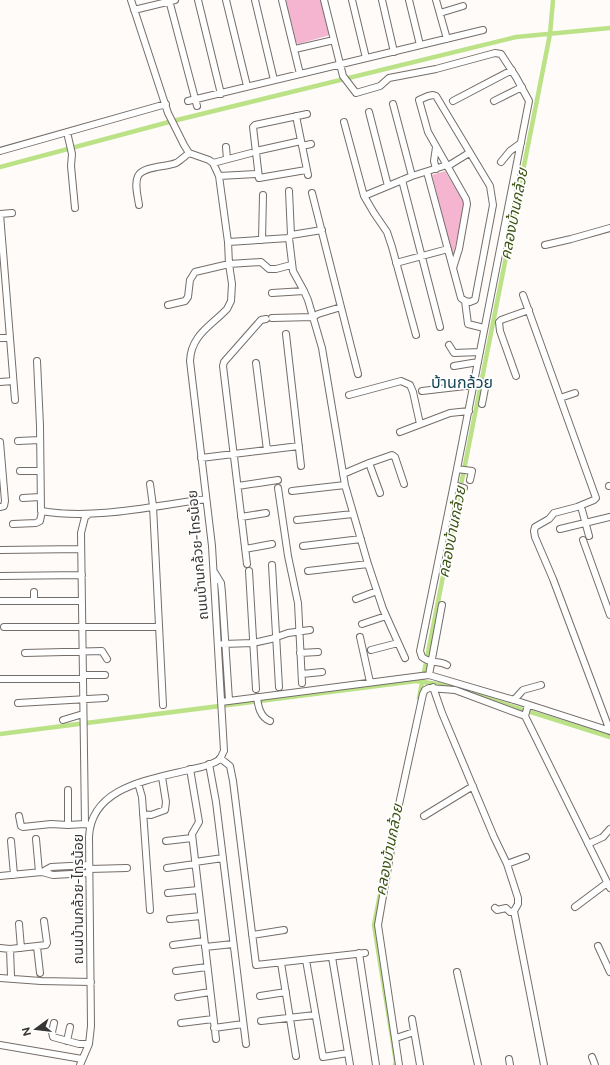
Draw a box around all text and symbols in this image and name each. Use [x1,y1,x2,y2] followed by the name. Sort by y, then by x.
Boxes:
[496,166,532,261] water label: คลองบ้านกล้วย
[431,373,493,392] district label: บ้านกล้วย
[434,484,470,579] water label: คลองบ้านกล้วย
[184,489,212,621] street label: ถนนบ้านกล้วย-ไทรน้อย
[371,802,407,897] water label: คลองบ้านกล้วย
[70,834,87,964] street label: ถนนบ้านกล้วย-ไทรน้อย
[16,1009,56,1049] north arrow
[19,1026,34,1037] text: N

